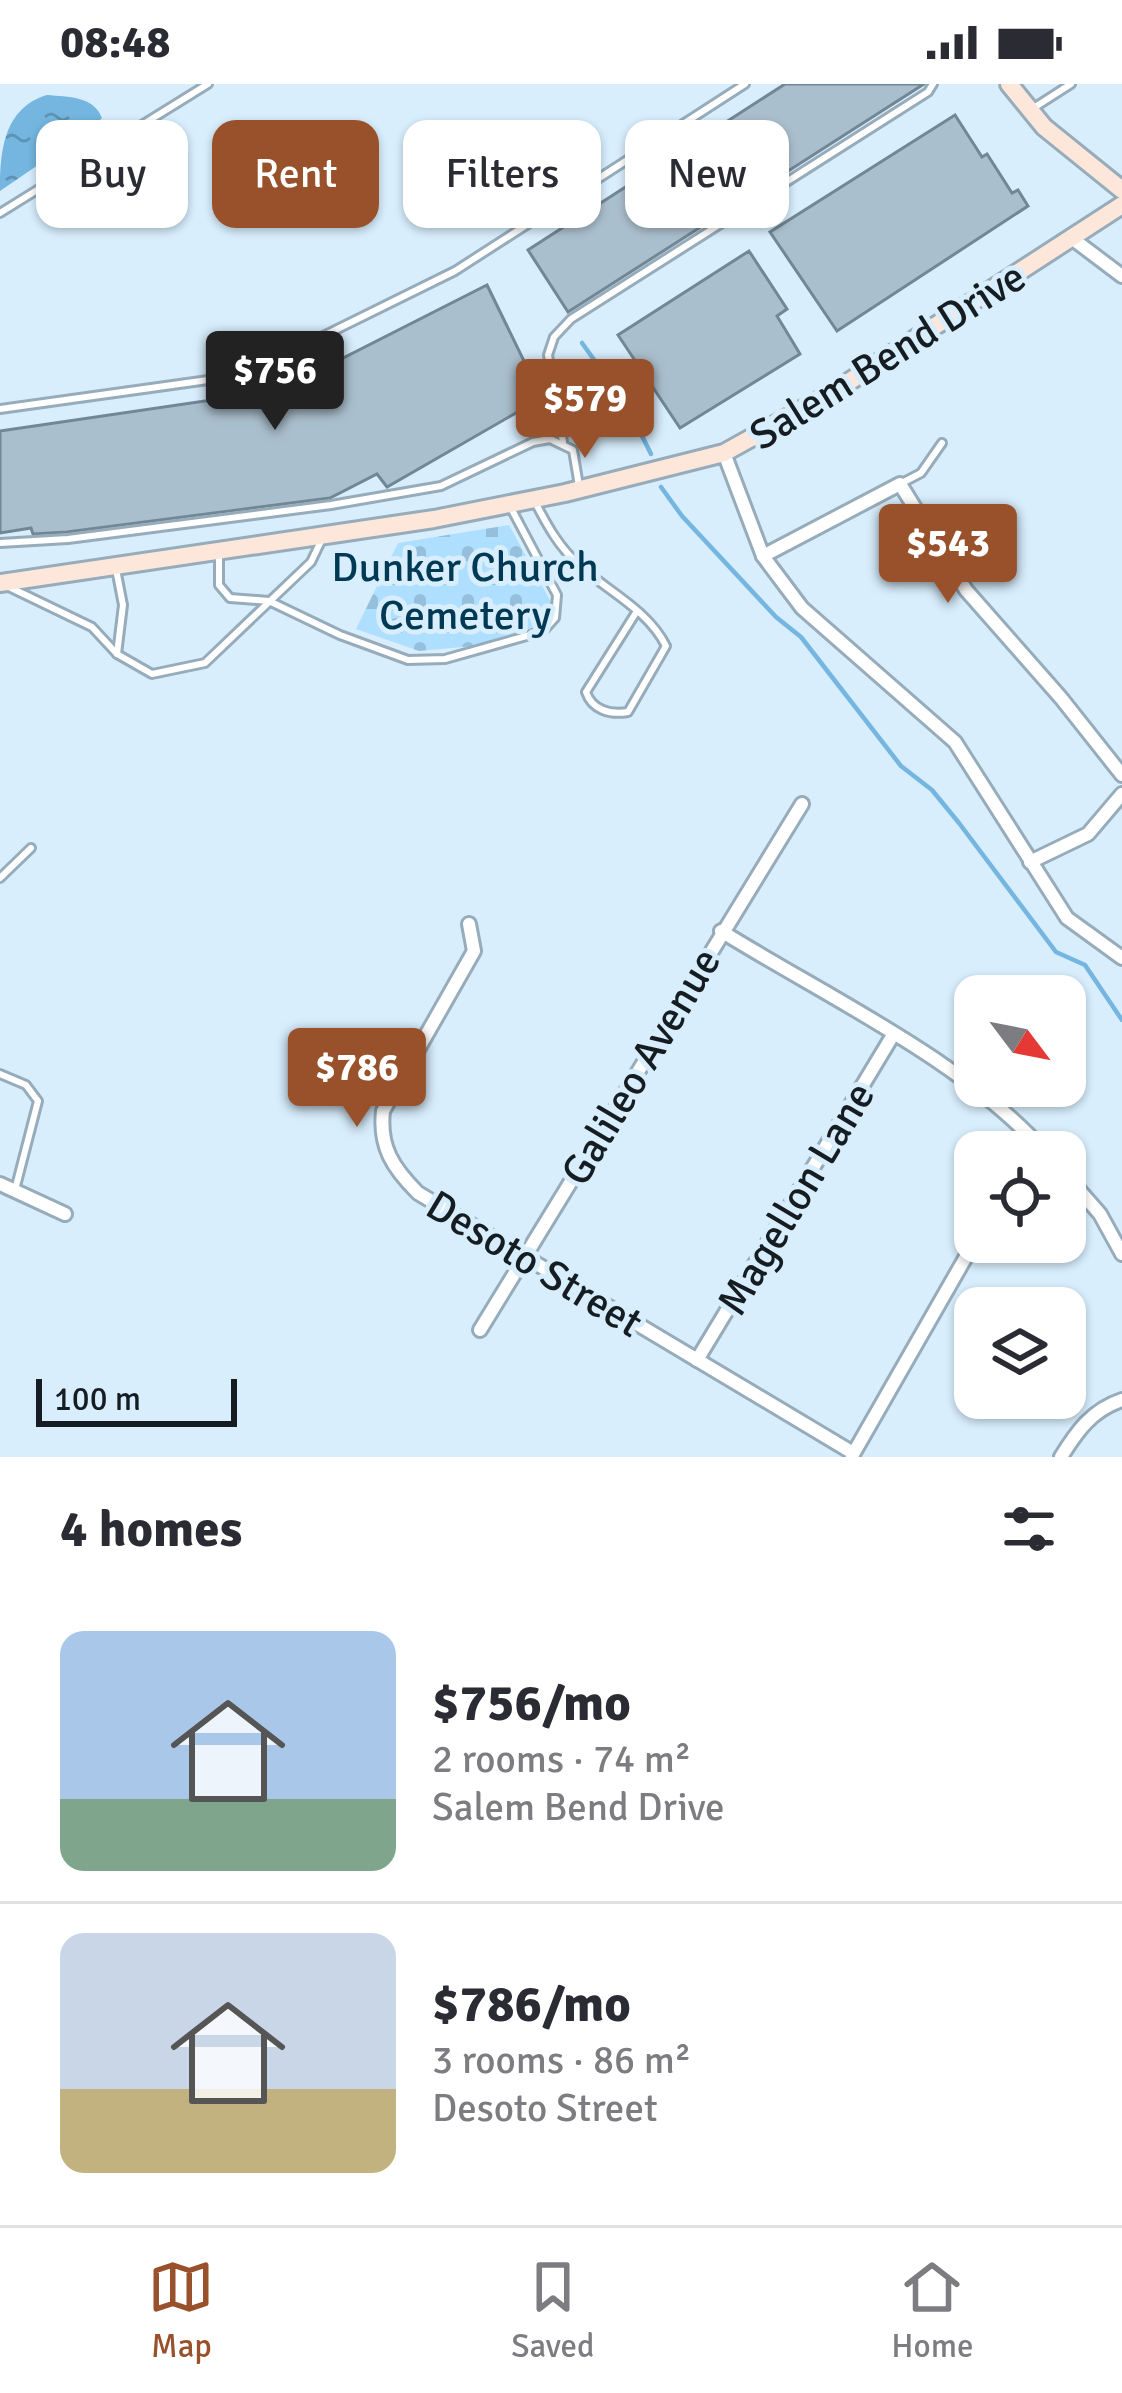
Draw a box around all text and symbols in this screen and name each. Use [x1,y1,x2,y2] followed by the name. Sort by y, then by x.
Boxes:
[60,15,170,70] text: 08:48
[36,120,188,228] chip: Buy
[212,120,379,228] chip: Rent
[403,120,601,228] chip: Filters
[625,120,789,228] chip: New
[741,251,1035,461] street label: Salem Bend Drive
[204,331,346,433] pin: $756
[233,346,317,394] text: $756
[514,359,656,461] pin: $579
[543,374,627,422] text: $579
[877,504,1019,606] pin: $543
[906,519,990,567] text: $543
[331,542,599,641] park label: Dunker Church Cemetery
[551,939,732,1194] street label: Galileo Avenue
[954,975,1086,1107] north arrow
[954,975,1086,1419] map controls
[286,1028,428,1130] pin: $786
[315,1043,399,1091] text: $786
[707,1073,886,1325] street label: Magellon Lane
[954,1131,1086,1263] button: locate
[417,1180,651,1349] street label: Desoto Street
[954,1287,1086,1419] button: layers
[36,1373,237,1426] scale bar
[54,1379,141,1420] text: 100 m
[996,1496,1062,1562] icon: filters
[60,1498,242,1561] text: 4 homes
[432,1672,631,1735] text: $756/mo
[156,1679,300,1823] icon: home
[432,1735,691,1783] text: 2 rooms · 74 m²
[432,1783,725,1831] text: Salem Bend Drive
[432,1973,631,2036] text: $786/mo
[156,1981,300,2125] icon: home
[432,2036,691,2084] text: 3 rooms · 86 m²
[432,2084,658,2132] text: Desoto Street
[148,2254,214,2367] tab: Map
[511,2254,594,2367] tab: Saved
[891,2254,974,2367] tab: Home

